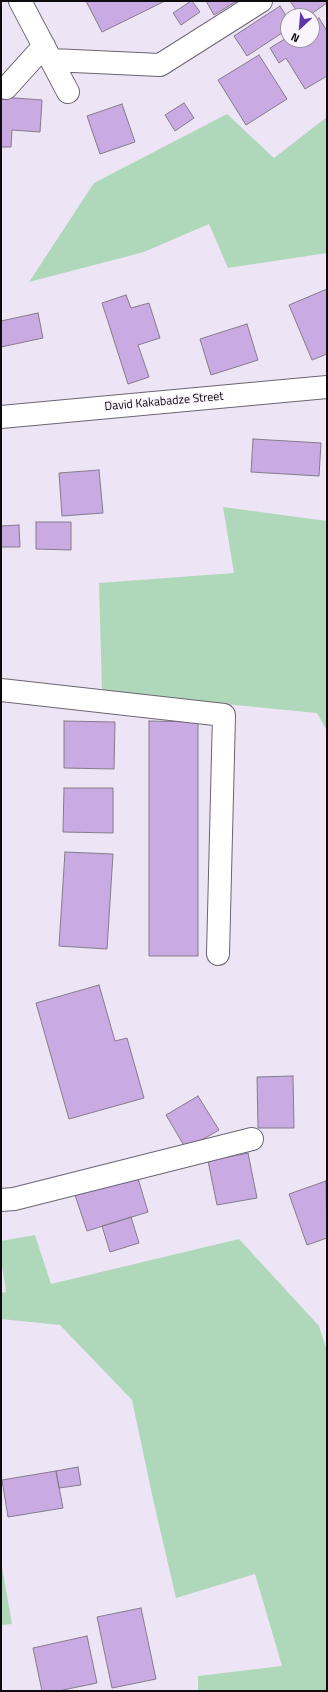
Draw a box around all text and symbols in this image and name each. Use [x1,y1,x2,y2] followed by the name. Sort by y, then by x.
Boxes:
[280,8,320,48] north arrow
[288,29,302,47] text: N
[104,390,224,414] street label: David Kakabadze Street

